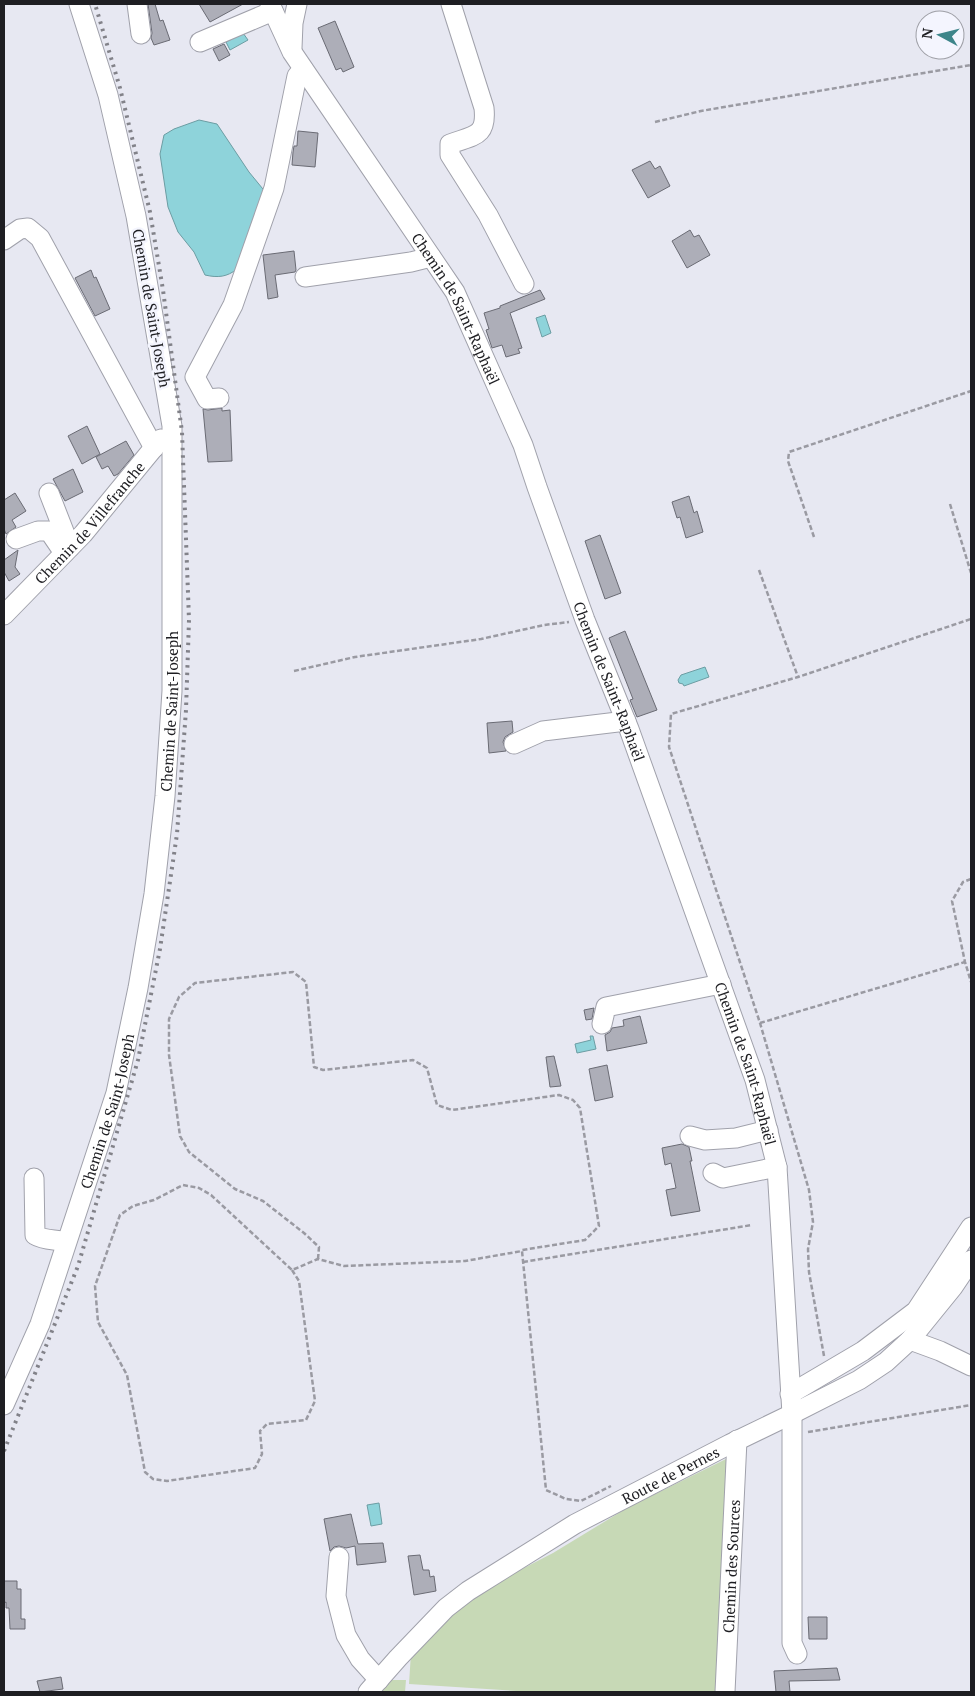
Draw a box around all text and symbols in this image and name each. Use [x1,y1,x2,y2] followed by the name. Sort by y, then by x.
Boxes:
[915,10,965,60] north arrow
[917,27,937,40] text: N
[128,227,176,389] street label: Chemin de Saint-Joseph
[407,228,505,388] street label: Chemin de Saint-Raphaël
[30,457,149,588] street label: Chemin de Villefranche
[569,599,650,764] street label: Chemin de Saint-Raphaël
[155,631,182,792] street label: Chemin de Saint-Joseph
[711,979,781,1147] street label: Chemin de Saint-Raphaël
[75,1031,138,1191] street label: Chemin de Saint-Joseph
[618,1441,723,1508] street label: Route de Pernes
[718,1499,744,1633] street label: Chemin des Sources

